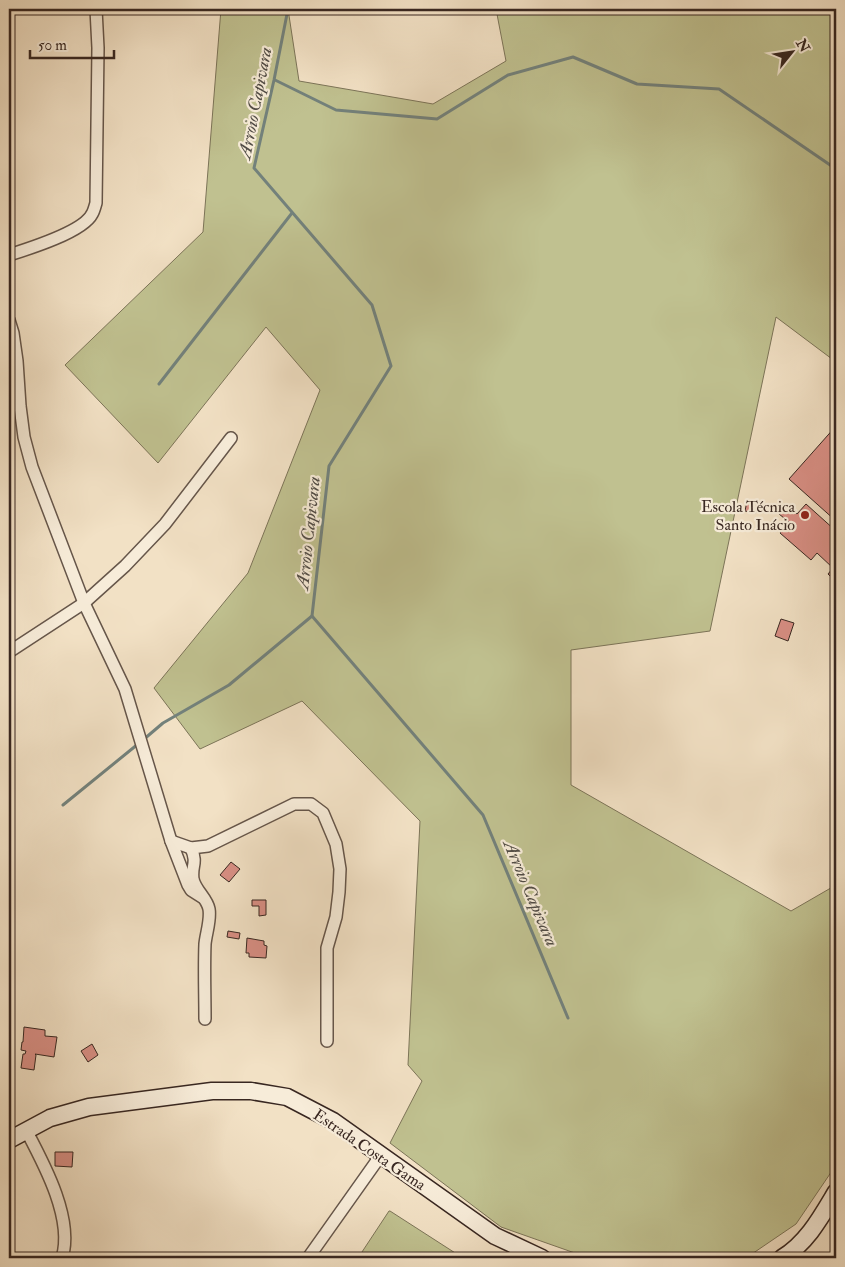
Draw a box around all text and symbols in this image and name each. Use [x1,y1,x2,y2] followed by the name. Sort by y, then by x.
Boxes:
[30,28,114,60] scale bar
[768,28,818,78] north arrow
[792,35,814,56] text: N
[38,36,67,55] text: 50 m
[233,45,278,163] water label: Arroio Capivara
[291,475,326,593] water label: Arroio Capivara
[701,497,795,535] place label: Escola Técnica Santo Inácio
[799,509,811,521] marker: Escola Técnica Santo Inácio
[497,835,563,950] water label: Arroio Capivara
[309,1105,430,1195] street label: Estrada Costa Gama

